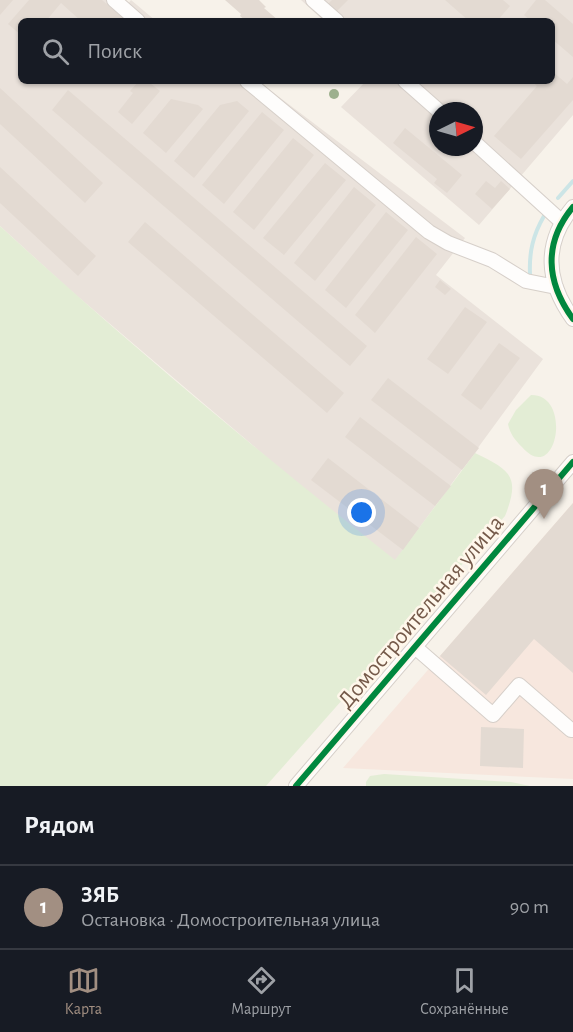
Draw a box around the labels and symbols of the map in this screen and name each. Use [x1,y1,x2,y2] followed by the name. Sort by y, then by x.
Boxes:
[429,102,483,156] north arrow
[524,470,564,519] pin: 1
[347,498,376,527] your location
[333,511,509,713] street label: Домостроительная улица

